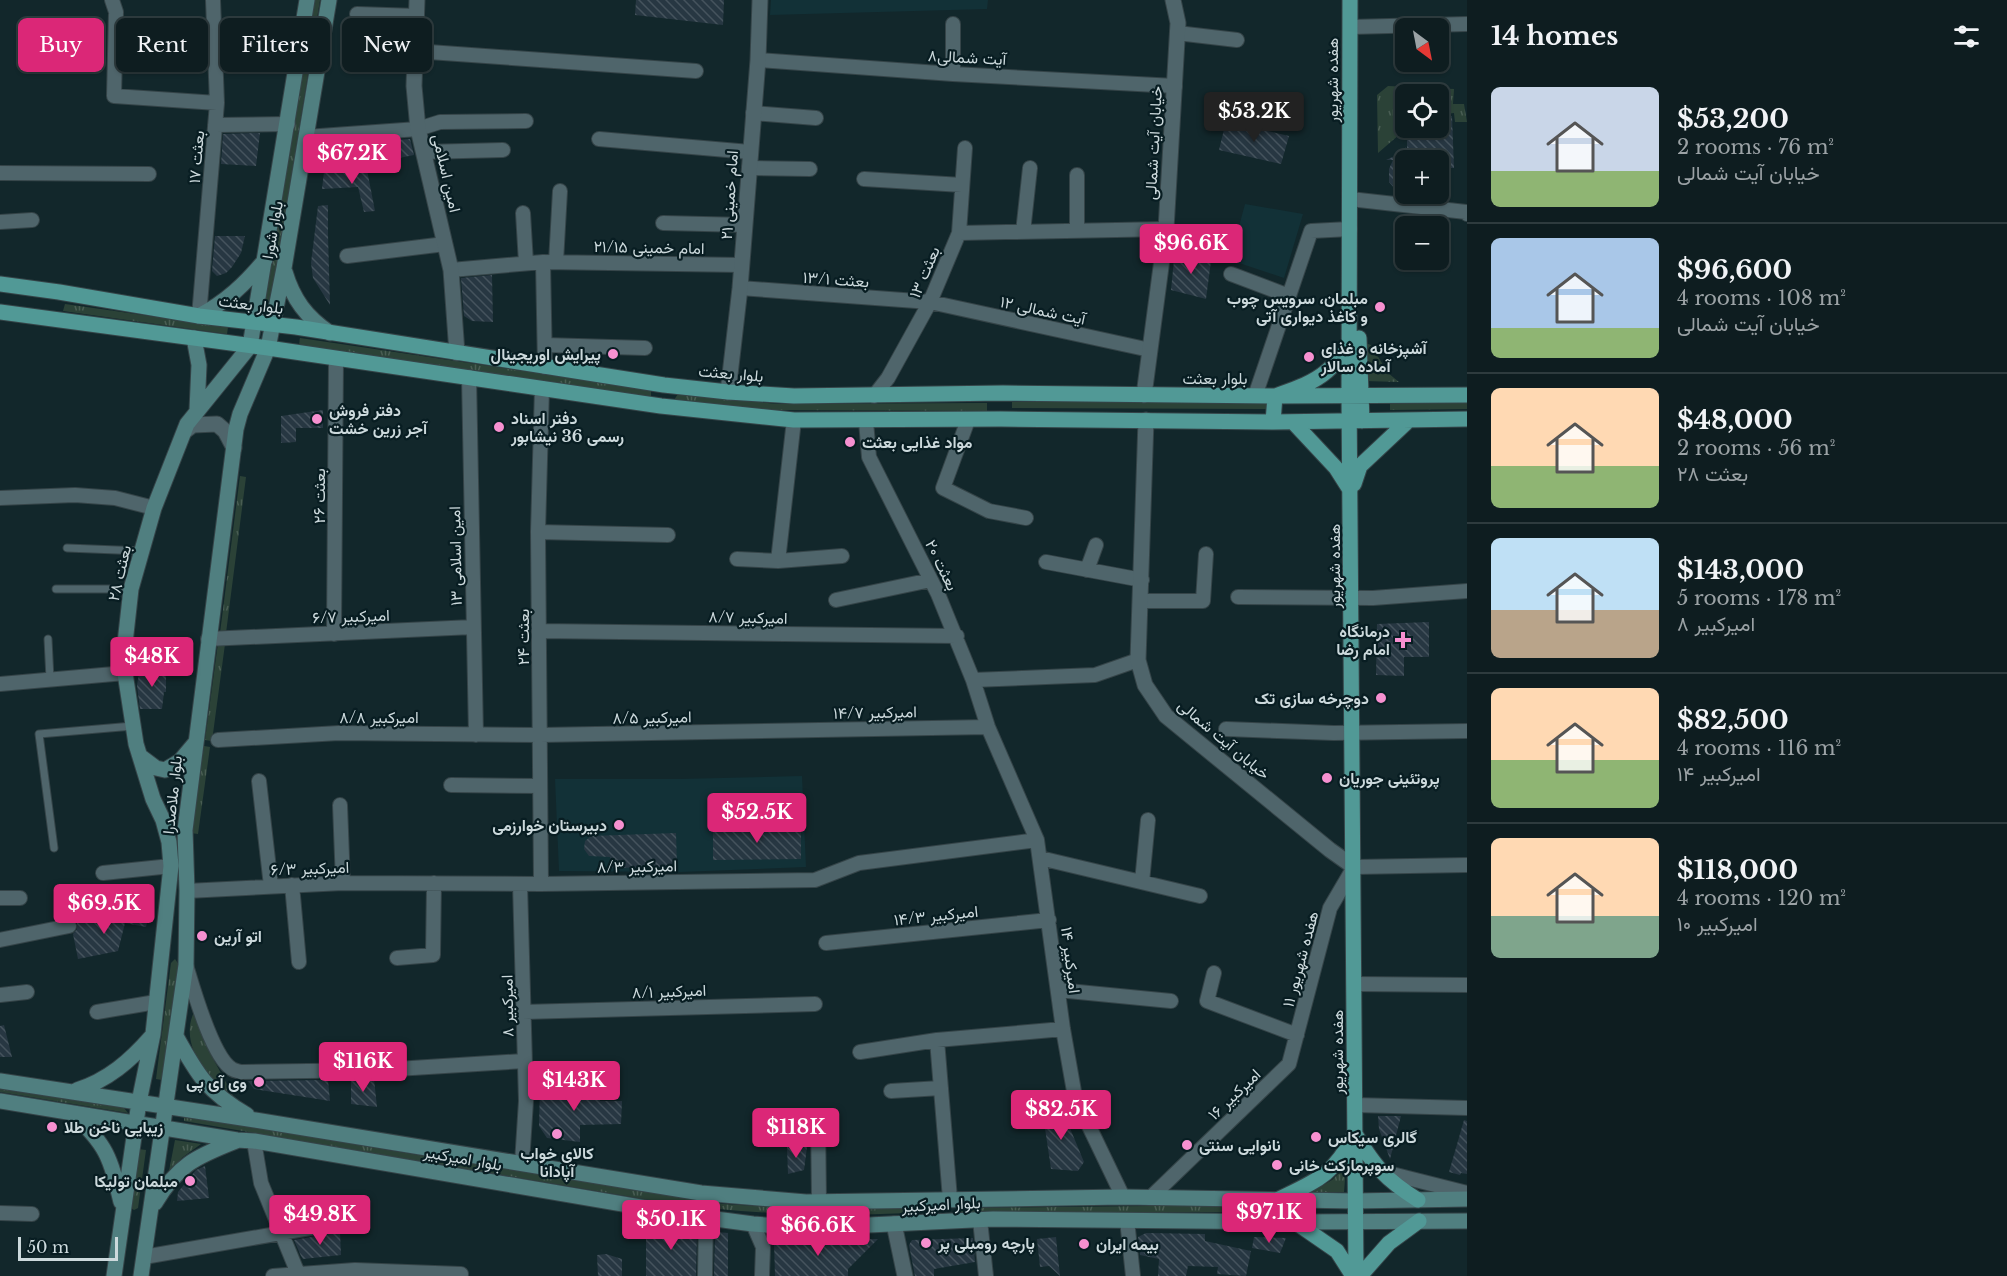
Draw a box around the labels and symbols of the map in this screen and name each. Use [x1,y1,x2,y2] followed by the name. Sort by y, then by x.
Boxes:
[1395,18,1449,72] north arrow
[1322,38,1343,123] street label: هفده شهریور
[927,45,1008,70] street label: آیت شمالی۸
[1140,85,1167,201] street label: خیابان آیت شمالی
[1205,92,1303,143] pin: $53.2K
[184,130,208,184] street label: بعثت ۱۷
[427,132,466,214] street label: امین اسلامی
[303,134,401,185] pin: $67.2K
[716,150,743,240] street label: امام خمینی ۲۱
[257,199,288,261] street label: بلوار شورا
[1142,224,1240,275] pin: $96.6K
[593,236,705,259] street label: امام خمینی ۲۱/۱۵
[904,243,944,301] street label: بعثت ۱۳
[802,267,870,291] street label: بعثت ۱۳/۱
[1227,288,1368,327] place label: مبلمان، سرویس چوب و کاغذ دیواری آتی
[217,290,285,319] street label: بلوار بعثت
[998,291,1089,330] street label: آیت شمالی ۱۲
[1373,300,1387,314] marker: مبلمان، سرویس چوب و کاغذ دیواری آتی
[1320,338,1429,377] place label: آشپزخانه و غذای آماده سالار
[491,344,601,366] place label: پیرایش اوریجینال
[606,347,620,361] marker: پیرایش اوریجینال
[1302,350,1316,364] marker: آشپزخانه و غذای آماده سالار
[698,360,764,387] street label: بلوار بعثت
[1182,368,1248,389] street label: بلوار بعثت
[329,400,429,439] place label: دفتر فروش آجر زرین خشت
[510,408,624,447] place label: دفتر اسناد رسمی 36 نیشابور
[310,412,324,426] marker: دفتر فروش آجر زرین خشت
[492,420,506,434] marker: دفتر اسناد رسمی 36 نیشابور
[862,432,973,453] place label: مواد غذایی بعثت
[843,435,857,449] marker: مواد غذایی بعثت
[309,468,329,524] street label: بعثت ۲۶
[444,506,467,606] street label: امین اسلامی ۱۳
[1324,524,1345,609] street label: هفده شهریور
[921,536,963,594] street label: بعثت ۲۰
[103,543,135,603] street label: بعثت ۲۸
[312,605,390,628] street label: امیرکبیر ۶/۷
[708,606,788,629] street label: امیرکبیر ۸/۷
[513,609,533,665] street label: بعثت ۲۴
[1336,621,1390,660] place label: درمانگاه امام رضا
[1394,631,1412,649] marker: درمانگاه امام رضا
[116,637,188,688] pin: $48K
[1255,688,1369,710] place label: دوچرخه سازی تک
[1374,691,1388,705] marker: دوچرخه سازی تک
[1173,695,1274,784] street label: خیابان آیت شمالی
[833,701,917,724] street label: امیرکبیر ۱۴/۷
[612,706,692,729] street label: امیرکبیر ۸/۵
[339,707,419,728] street label: امیرکبیر ۸/۸
[158,755,187,835] street label: بلوار ملاصدرا
[1339,768,1440,790] place label: پروتئینی جوریان
[1320,771,1334,785] marker: پروتئینی جوریان
[708,793,806,844] pin: $52.5K
[492,815,607,836] place label: دبیرستان خوارزمی
[612,818,626,832] marker: دبیرستان خوارزمی
[597,855,677,878] street label: امیرکبیر ۸/۳
[270,857,350,880] street label: امیرکبیر ۶/۳
[55,884,153,935] pin: $69.5K
[893,901,979,930] street label: امیرکبیر ۱۴/۳
[1278,909,1323,1010] street label: هفده شهریور ۱۱
[214,926,262,947] place label: اتو آرین
[1056,926,1085,995] street label: امیرکبیر ۱۴
[195,929,209,943] marker: اتو آرین
[496,975,519,1037] street label: امیرکبیر ۸
[631,980,707,1003] street label: امیرکبیر ۸/۱
[1327,1010,1348,1095] street label: هفده شهریور
[321,1042,405,1093] pin: $116K
[532,1061,616,1112] pin: $143K
[1204,1064,1265,1125] street label: امیرکبیر ۱۶
[186,1072,247,1094] place label: وی آی پی
[252,1075,266,1089] marker: وی آی پی
[1012,1090,1110,1141] pin: $82.5K
[754,1108,838,1159] pin: $118K
[64,1117,164,1138] place label: زیبایی ناخن طلا
[45,1120,59,1134] marker: زیبایی ناخن طلا
[550,1127,564,1141] marker: کالای خواب آپادانا
[1328,1127,1417,1148] place label: گالری سیکاس
[1309,1130,1323,1144] marker: گالری سیکاس
[1199,1135,1281,1156] place label: نانوایی سنتی
[1180,1138,1194,1152] marker: نانوایی سنتی
[421,1141,504,1176] street label: بلوار امیرکبیر
[520,1143,594,1183] place label: کالای خواب آپادانا
[1289,1155,1394,1177] place label: سوپرمارکت خانی
[1270,1158,1284,1172] marker: سوپرمارکت خانی
[94,1171,178,1192] place label: مبلمان تولیکا
[183,1174,197,1188] marker: مبلمان تولیکا
[900,1192,981,1217] street label: بلوار امیرکبیر
[1220,1193,1318,1244] pin: $97.1K
[271,1195,369,1246] pin: $49.8K
[622,1200,720,1251] pin: $50.1K
[769,1206,867,1257] pin: $66.6K
[937,1233,1035,1255] place label: پارچه رومبلی پر
[18,1234,118,1262] scale bar
[1096,1234,1159,1255] place label: بیمه ایران
[919,1236,933,1250] marker: پارچه رومبلی پر
[1077,1237,1091,1251] marker: بیمه ایران

